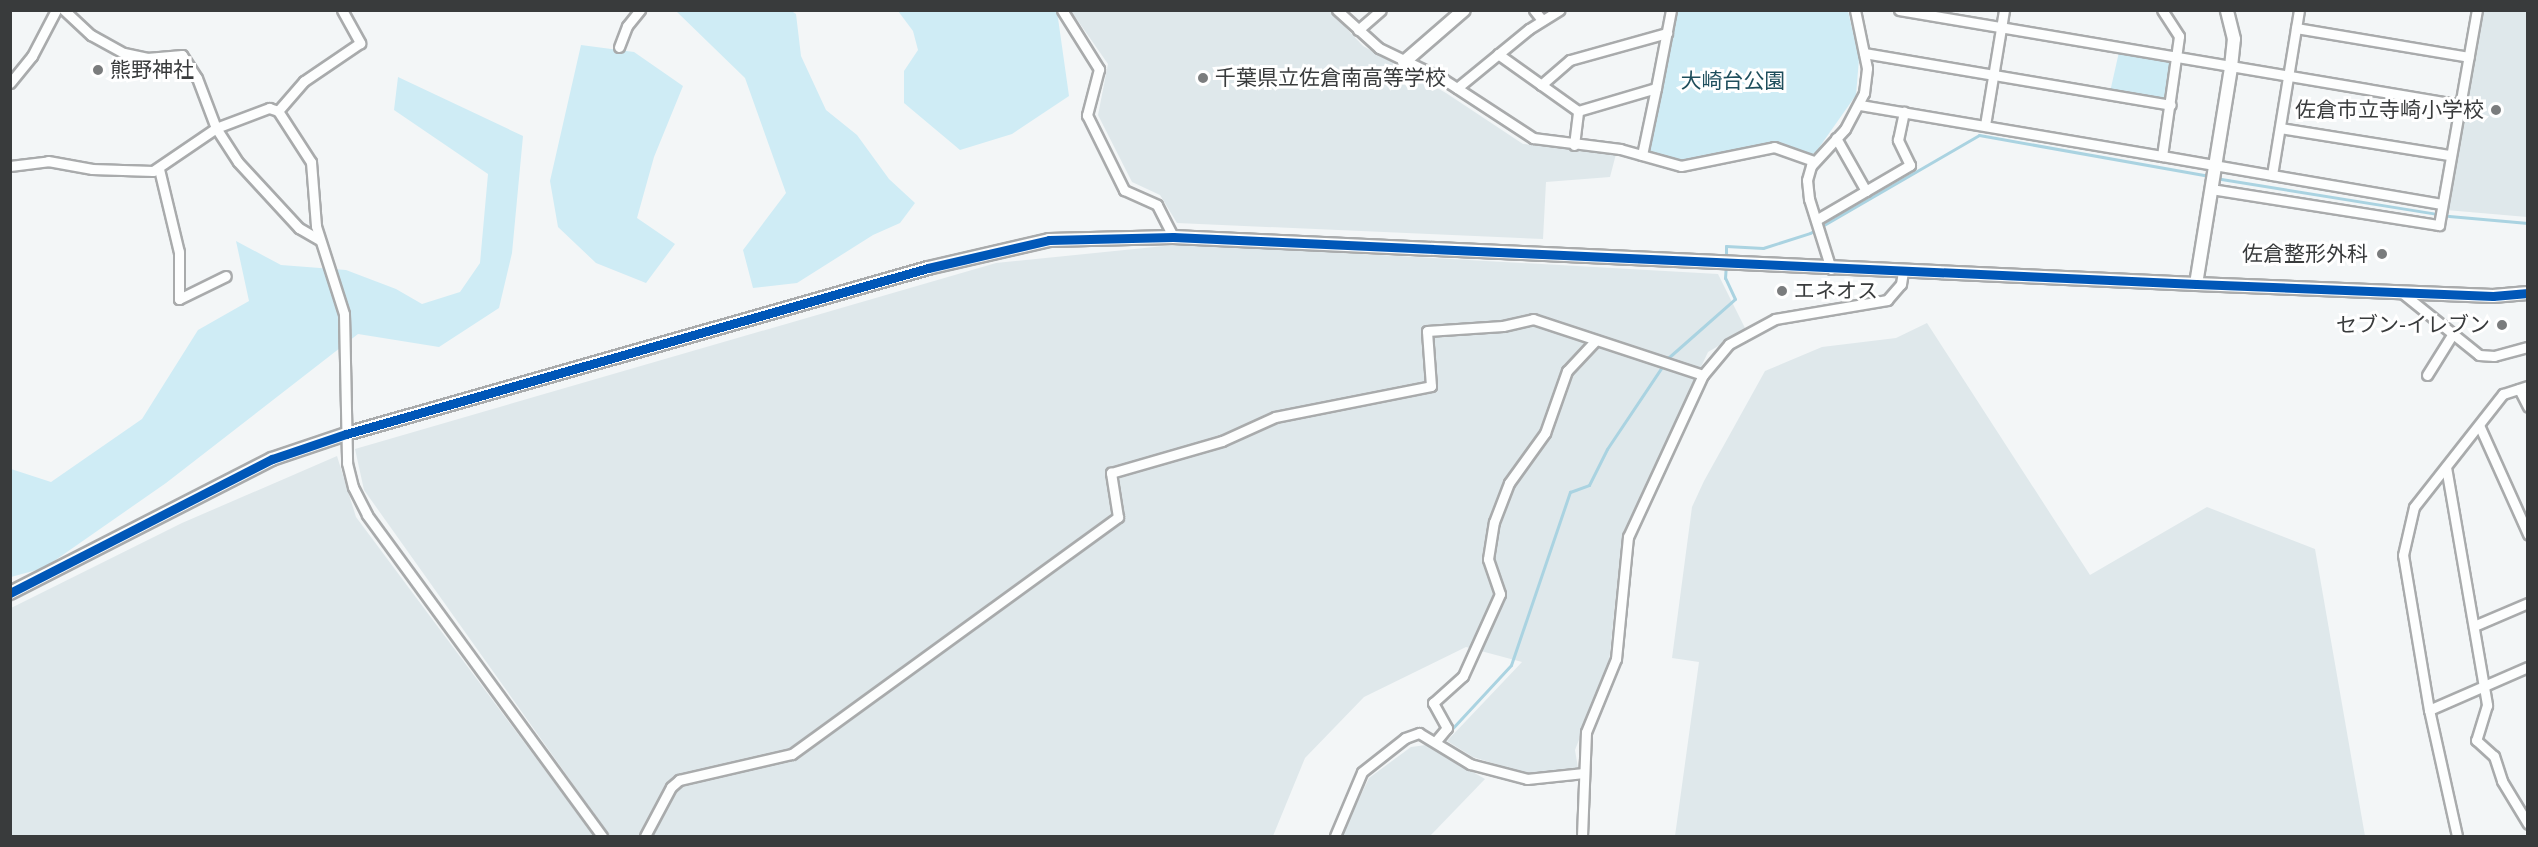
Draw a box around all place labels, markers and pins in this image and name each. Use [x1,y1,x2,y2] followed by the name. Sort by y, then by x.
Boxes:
[110,57,194,83] place label: 熊野神社
[91,63,105,77] marker: 熊野神社
[1215,65,1446,91] place label: 千葉県立佐倉南高等学校
[1196,71,1210,85] marker: 千葉県立佐倉南高等学校
[2295,97,2484,123] place label: 佐倉市立寺崎小学校
[2489,103,2503,117] marker: 佐倉市立寺崎小学校
[2242,241,2368,267] place label: 佐倉整形外科
[2373,245,2391,263] marker: 佐倉整形外科
[1794,278,1878,304] place label: エネオス
[1775,284,1789,298] marker: エネオス
[2336,312,2490,338] place label: セブン-イレブン
[2495,318,2509,332] marker: セブン-イレブン

